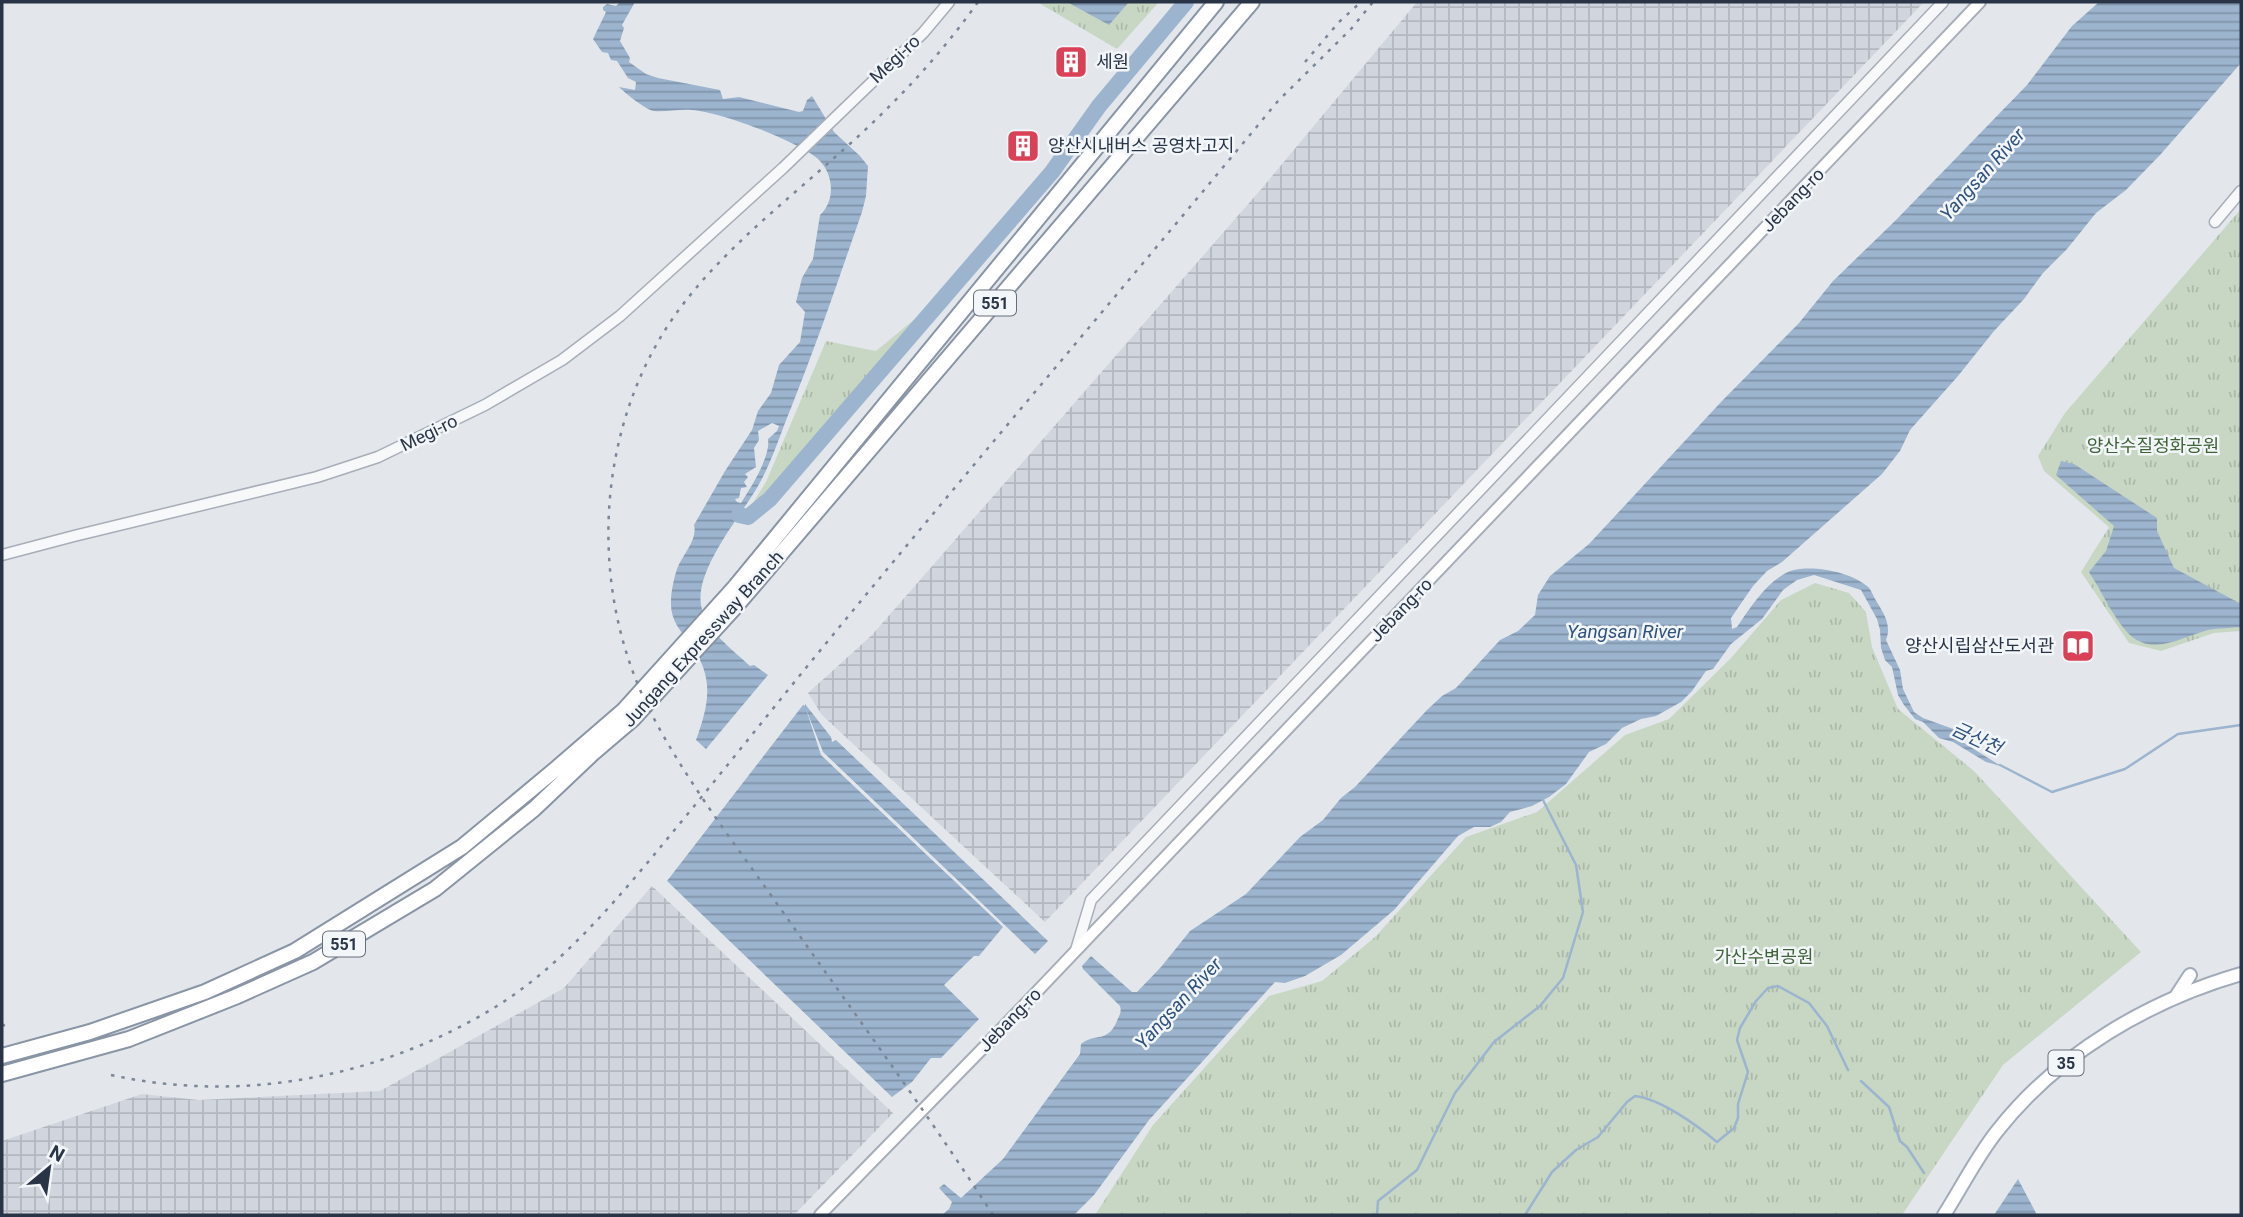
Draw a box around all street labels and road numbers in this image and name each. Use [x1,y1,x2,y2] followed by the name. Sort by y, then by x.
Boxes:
[865,30,924,87] street label: Megi-ro
[1757,163,1828,236] street label: Jebang-ro
[974,290,1016,316] road number: 551
[397,410,461,455] street label: Megi-ro
[618,546,787,731] street label: Jungang Expressway Branch
[1365,573,1436,646] street label: Jebang-ro
[323,932,365,956] road number: 551
[974,983,1045,1056] street label: Jebang-ro
[2048,1050,2084,1076] road number: 35

